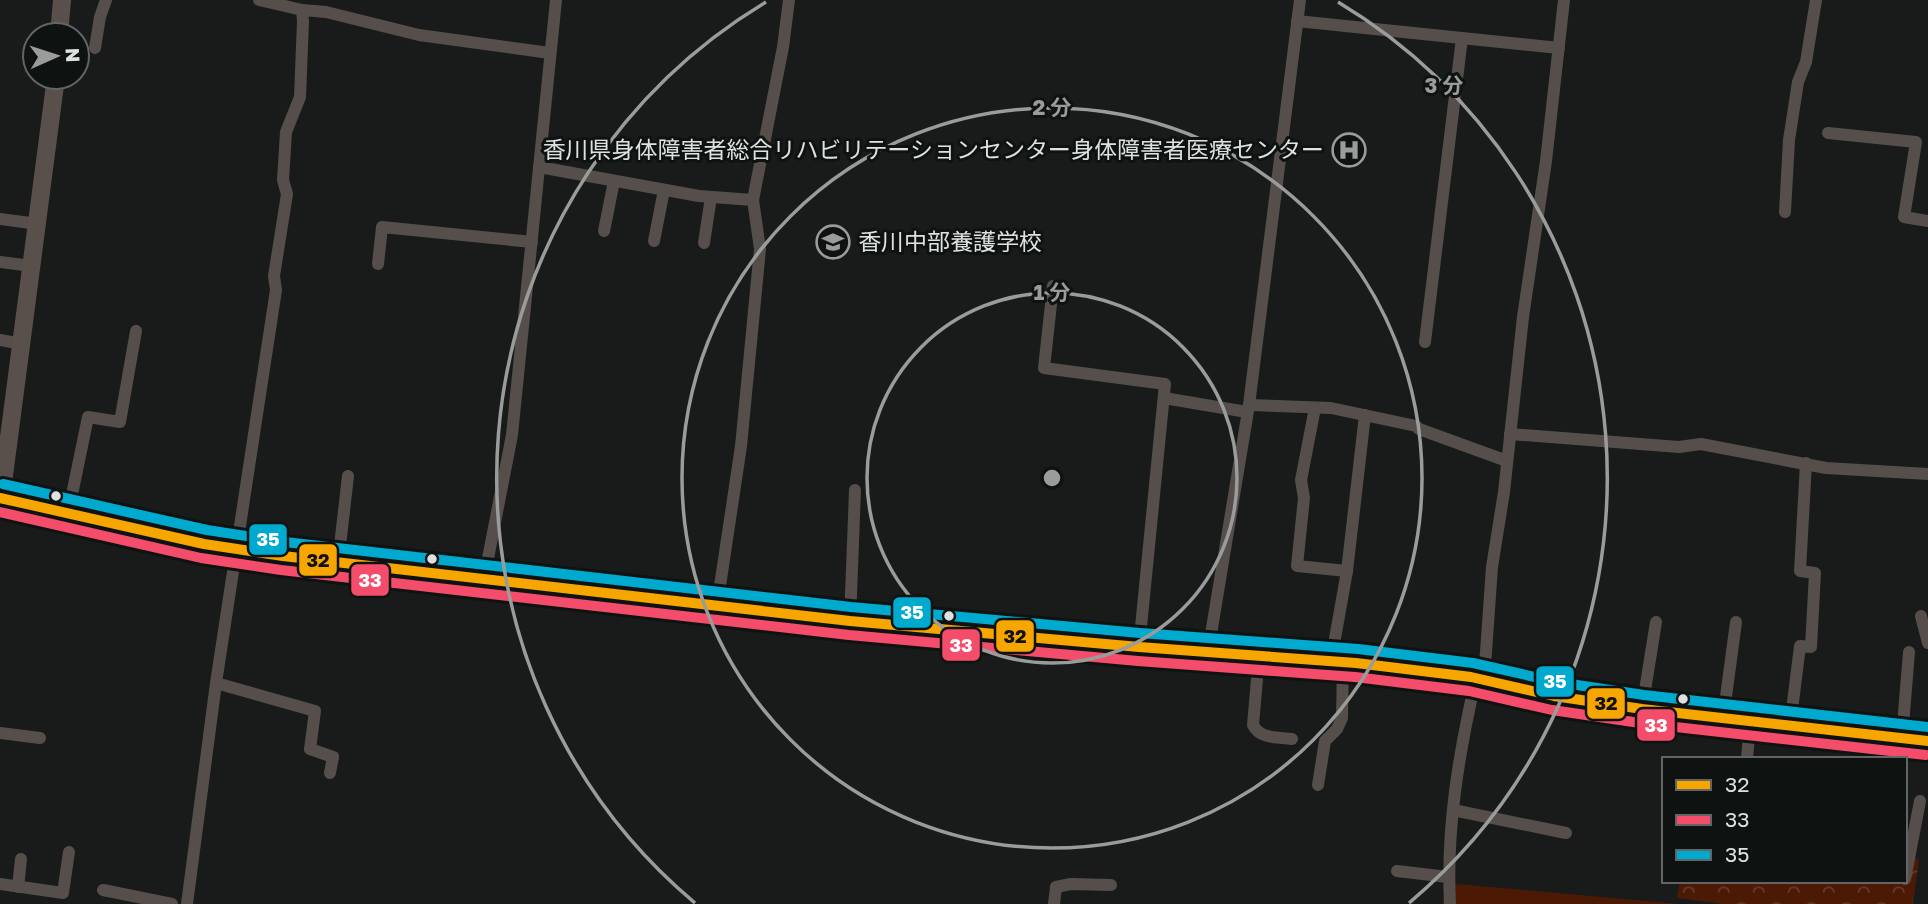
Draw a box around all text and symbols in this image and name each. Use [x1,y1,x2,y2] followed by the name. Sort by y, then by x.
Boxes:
[21,21,91,91] north arrow
[62,47,85,63] text: N
[1424,72,1464,98] text: 3 分
[1032,94,1072,120] text: 2 分
[1330,131,1368,169] hospital icon: 香川県身体障害者総合リハビリテーションセンター身体障害者医療センター
[542,135,1324,163] place label: 香川県身体障害者総合リハビリテーションセンター身体障害者医療センター
[814,223,852,261] school or university icon: 香川中部養護学校
[858,227,1042,255] place label: 香川中部養護学校
[1033,279,1071,305] text: 1 分
[1040,466,1064,490] centre of rings
[49,489,63,503] unlabelled marker
[248,523,288,556] line badge: 35
[256,527,280,550] text: 35
[298,543,338,577] line badge: 32
[306,548,330,571] text: 32
[425,552,439,566] unlabelled marker
[350,563,390,597] line badge: 33
[358,568,382,591] text: 33
[892,596,932,629] line badge: 35
[900,600,924,623] text: 35
[942,609,956,623] unlabelled marker
[995,619,1035,653] line badge: 32
[1003,624,1027,647] text: 32
[941,628,981,662] line badge: 33
[949,633,973,656] text: 33
[1535,665,1575,698] line badge: 35
[1543,669,1567,692] text: 35
[1586,687,1626,720] line badge: 32
[1594,691,1618,714] text: 32
[1676,692,1690,706] unlabelled marker
[1636,708,1676,742] line badge: 33
[1644,713,1668,736] text: 33
[1662,757,1907,883] legend
[1725,771,1749,797] text: 32
[1725,806,1750,832] text: 33
[1725,841,1749,867] text: 35

